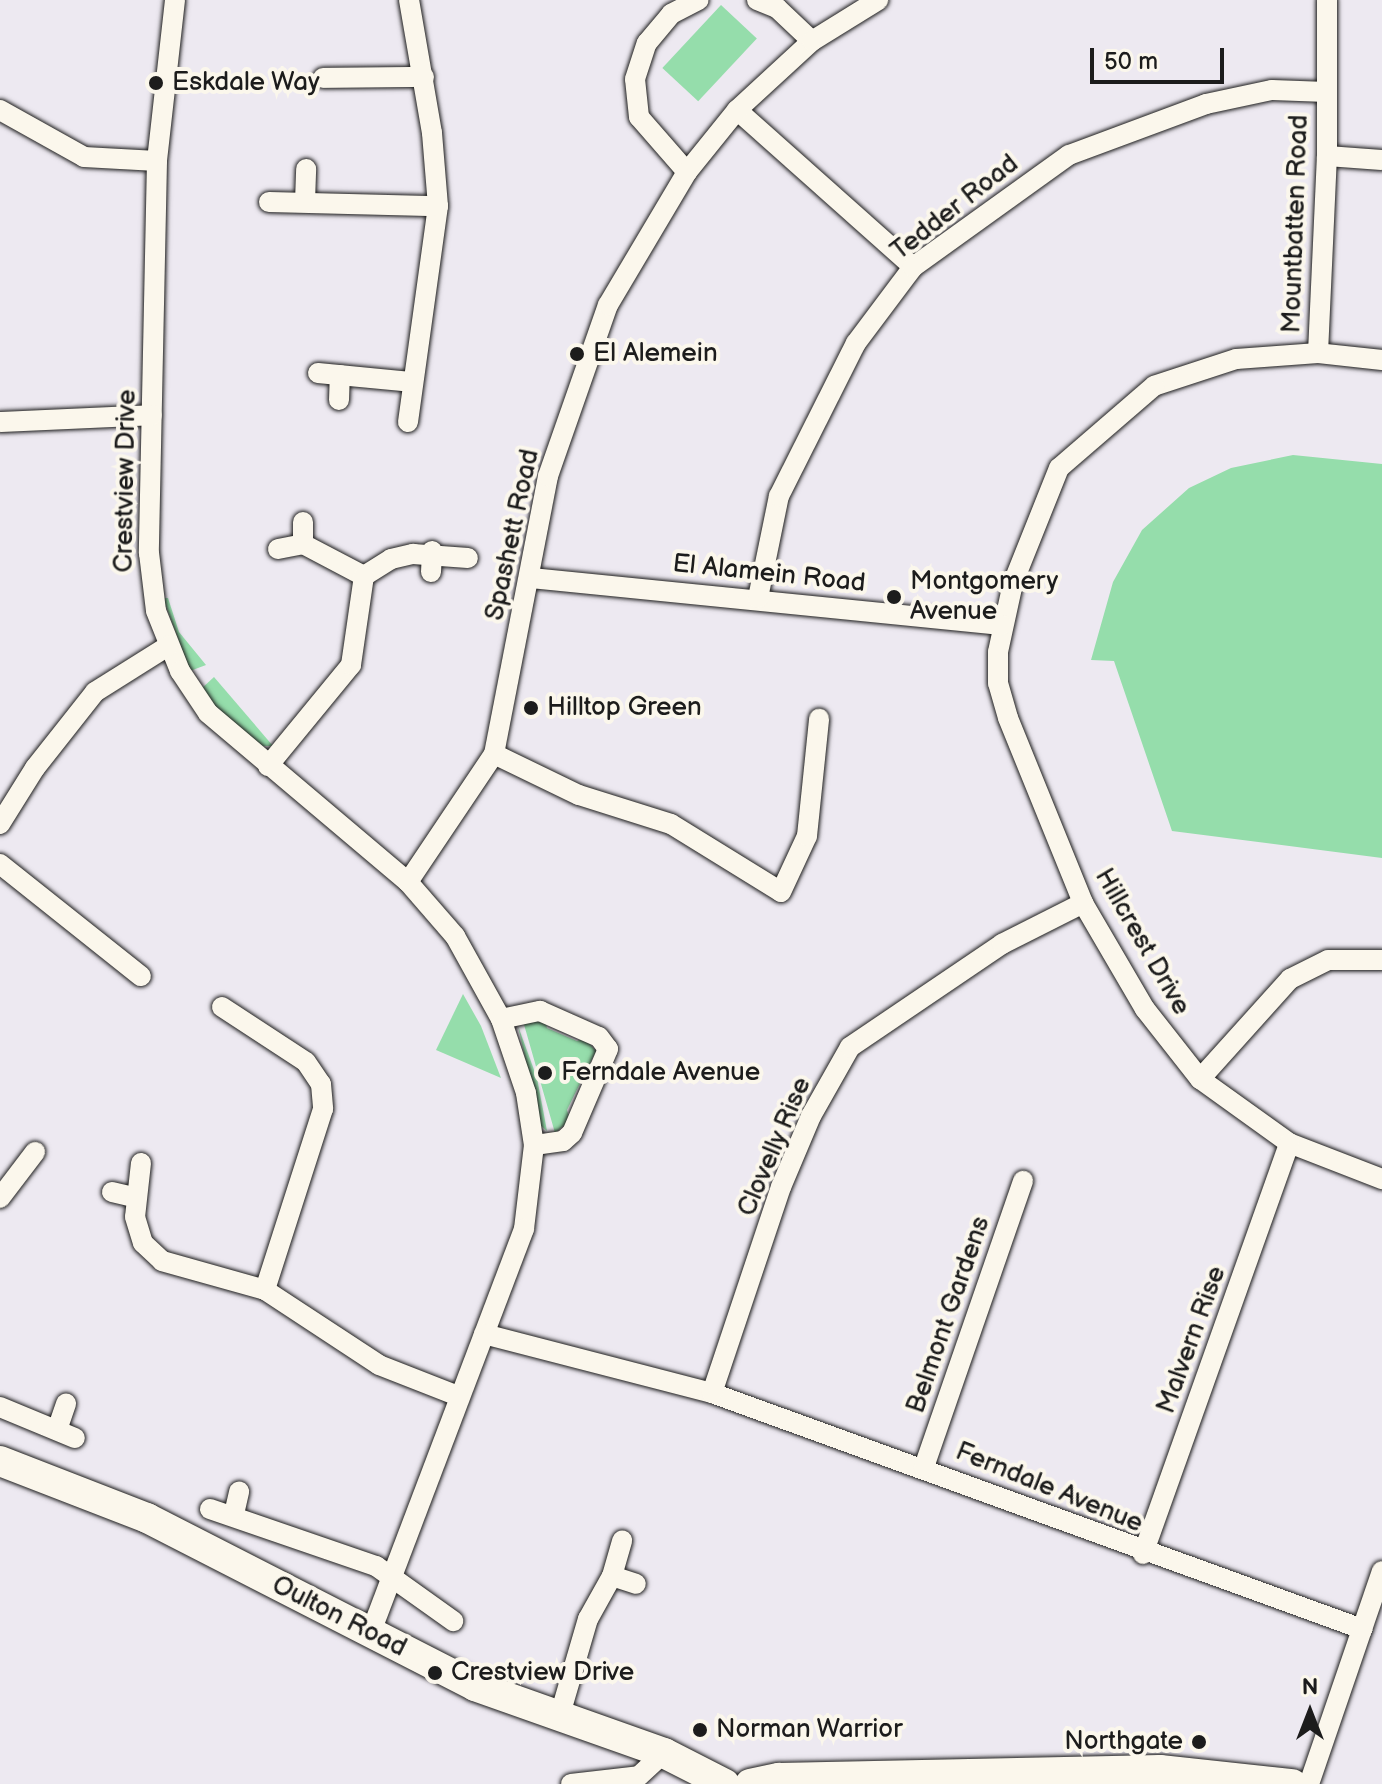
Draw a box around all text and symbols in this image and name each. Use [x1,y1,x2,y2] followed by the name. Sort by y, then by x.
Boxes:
[1094,32,1228,82] scale bar
[1104,47,1158,76] text: 50 m
[172,67,321,99] place label: Eskdale Way
[147,74,165,92] marker: Eskdale Way
[1277,114,1315,334] street label: Mountbatten Road
[885,149,1025,267] street label: Tedder Road
[593,338,718,370] place label: El Alemein
[568,345,586,363] marker: El Alemein
[109,389,143,573] street label: Crestview Drive
[480,447,546,623] street label: Spashett Road
[671,548,867,600] street label: El Alamein Road
[910,566,1058,628] place label: Montgomery Avenue
[885,588,903,606] marker: Montgomery Avenue
[547,692,702,724] place label: Hilltop Green
[522,699,540,717] marker: Hilltop Green
[1088,863,1196,1021] street label: Hillcrest Drive
[561,1057,760,1089] place label: Ferndale Avenue
[536,1064,554,1082] marker: Ferndale Avenue
[731,1072,819,1222] street label: Clovelly Rise
[901,1213,997,1417] street label: Belmont Gardens
[1151,1262,1233,1418] street label: Malvern Rise
[951,1436,1147,1540] street label: Ferndale Avenue
[267,1570,411,1664] street label: Oulton Road
[451,1657,634,1689] place label: Crestview Drive
[426,1664,444,1682] marker: Crestview Drive
[1270,1672,1350,1752] north arrow
[1302,1674,1318,1701] text: N
[716,1714,904,1746] place label: Norman Warrior
[691,1721,709,1739] marker: Norman Warrior
[1064,1726,1183,1758] place label: Northgate
[1190,1733,1208,1751] marker: Northgate

